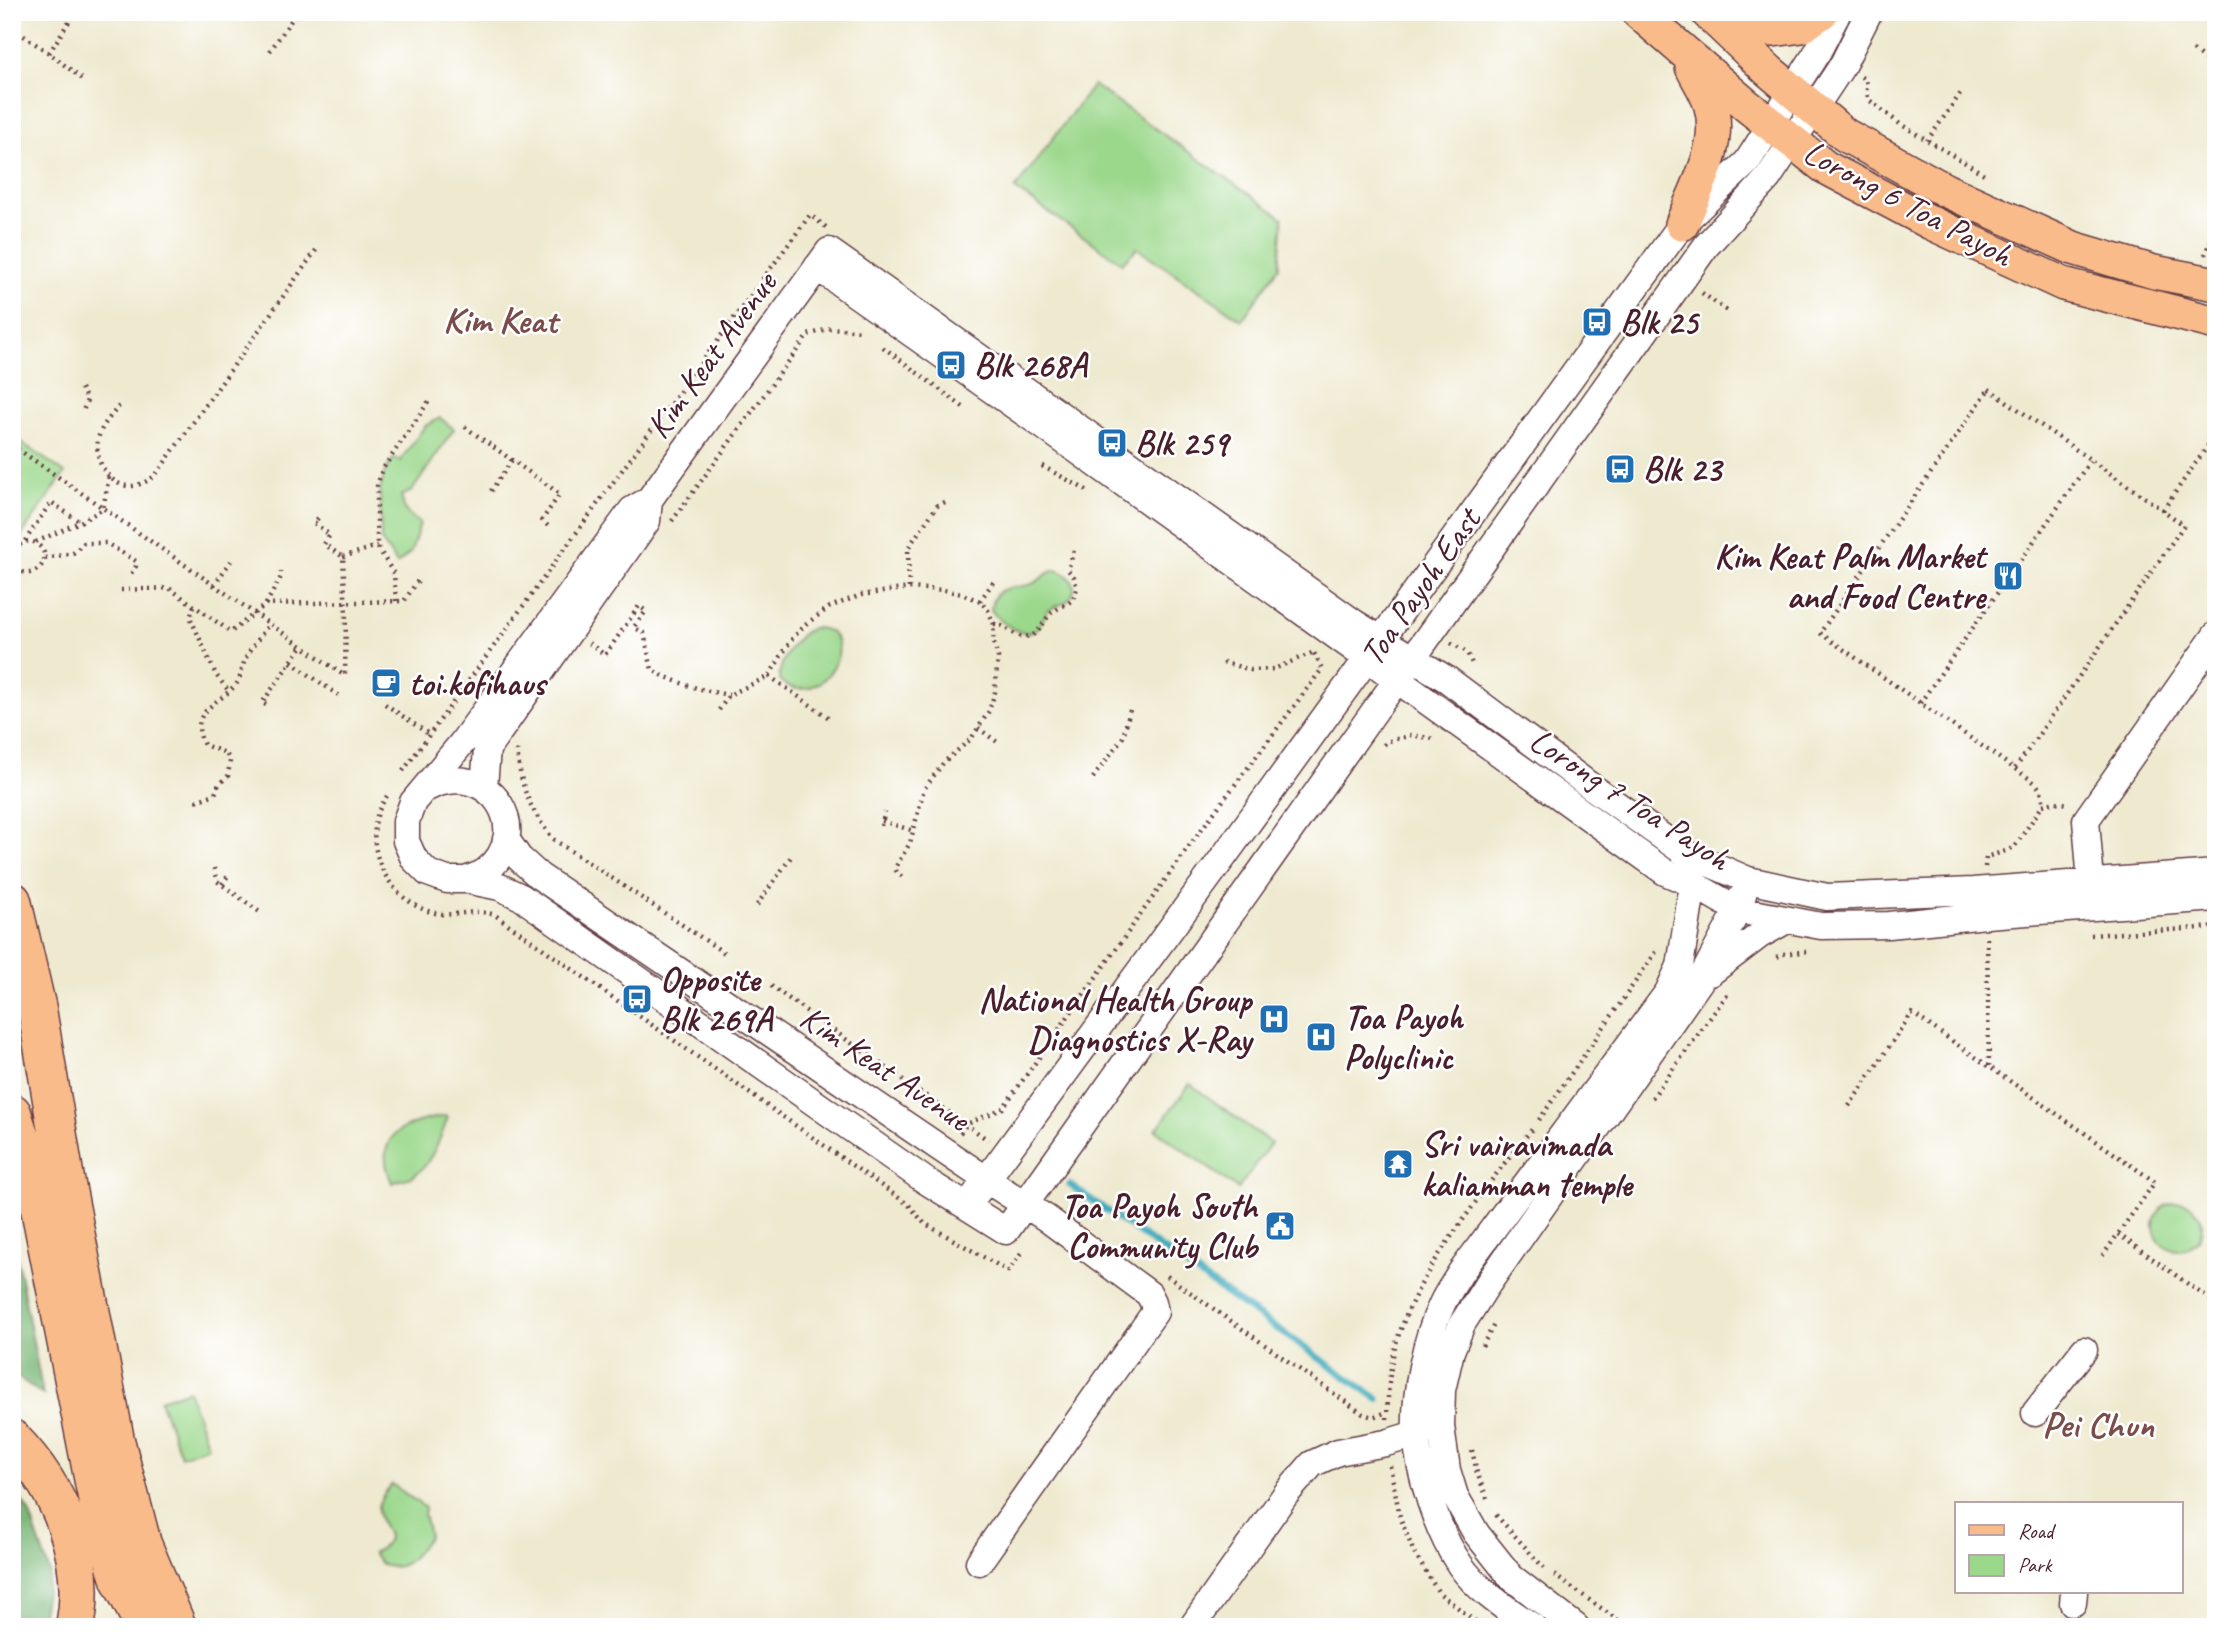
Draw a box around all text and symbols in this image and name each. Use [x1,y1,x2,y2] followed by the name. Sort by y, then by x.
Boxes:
[1796,129,2022,278] street label: Lorong 6 Toa Payoh
[635,261,788,447] street label: Kim Keat Avenue
[443,296,562,343] district label: Kim Keat
[1620,300,1700,345] place label: Blk 25
[1580,305,1614,339] bus stop icon: Blk 25
[974,343,1088,388] place label: Blk 268A
[934,348,968,382] bus stop icon: Blk 268A
[1135,421,1231,466] place label: Blk 259
[1095,426,1129,460] bus stop icon: Blk 259
[1643,447,1724,492] place label: Blk 23
[1603,452,1637,486] bus stop icon: Blk 23
[1349,497,1492,674] street label: Toa Payoh East
[1714,534,1988,619] place label: Kim Keat Palm Market and Food Centre
[1991,559,2025,593] restaurant icon: Kim Keat Palm Market and Food Centre
[409,661,549,706] place label: toi.kofihaus
[369,666,403,700] cafe icon: toi.kofihaus
[1521,717,1741,882] street label: Lorong 7 Toa Payoh
[660,957,774,1042] place label: Opposite Blk 269A
[979,977,1254,1062] place label: National Health Group Diagnostics X-Ray
[620,982,654,1016] bus stop icon: Opposite Blk 269A
[792,995,981,1143] street label: Kim Keat Avenue
[1344,995,1464,1080] place label: Toa Payoh Polyclinic
[1257,1002,1291,1036] hospital icon: National Health Group Diagnostics X-Ray
[1304,1020,1338,1054] hospital icon: Toa Payoh Polyclinic
[1421,1122,1634,1207] place label: Sri vairavimada kaliamman temple
[1381,1147,1415,1181] temple icon: Sri vairavimada kaliamman temple
[1061,1184,1259,1269] place label: Toa Payoh South Community Club
[1263,1209,1297,1243] public building icon: Toa Payoh South Community Club
[2042,1401,2155,1448] district label: Pei Chun
[1955,1502,2182,1594] legend
[2018,1518,2057,1544] text: Road
[2018,1552,2053,1578] text: Park

